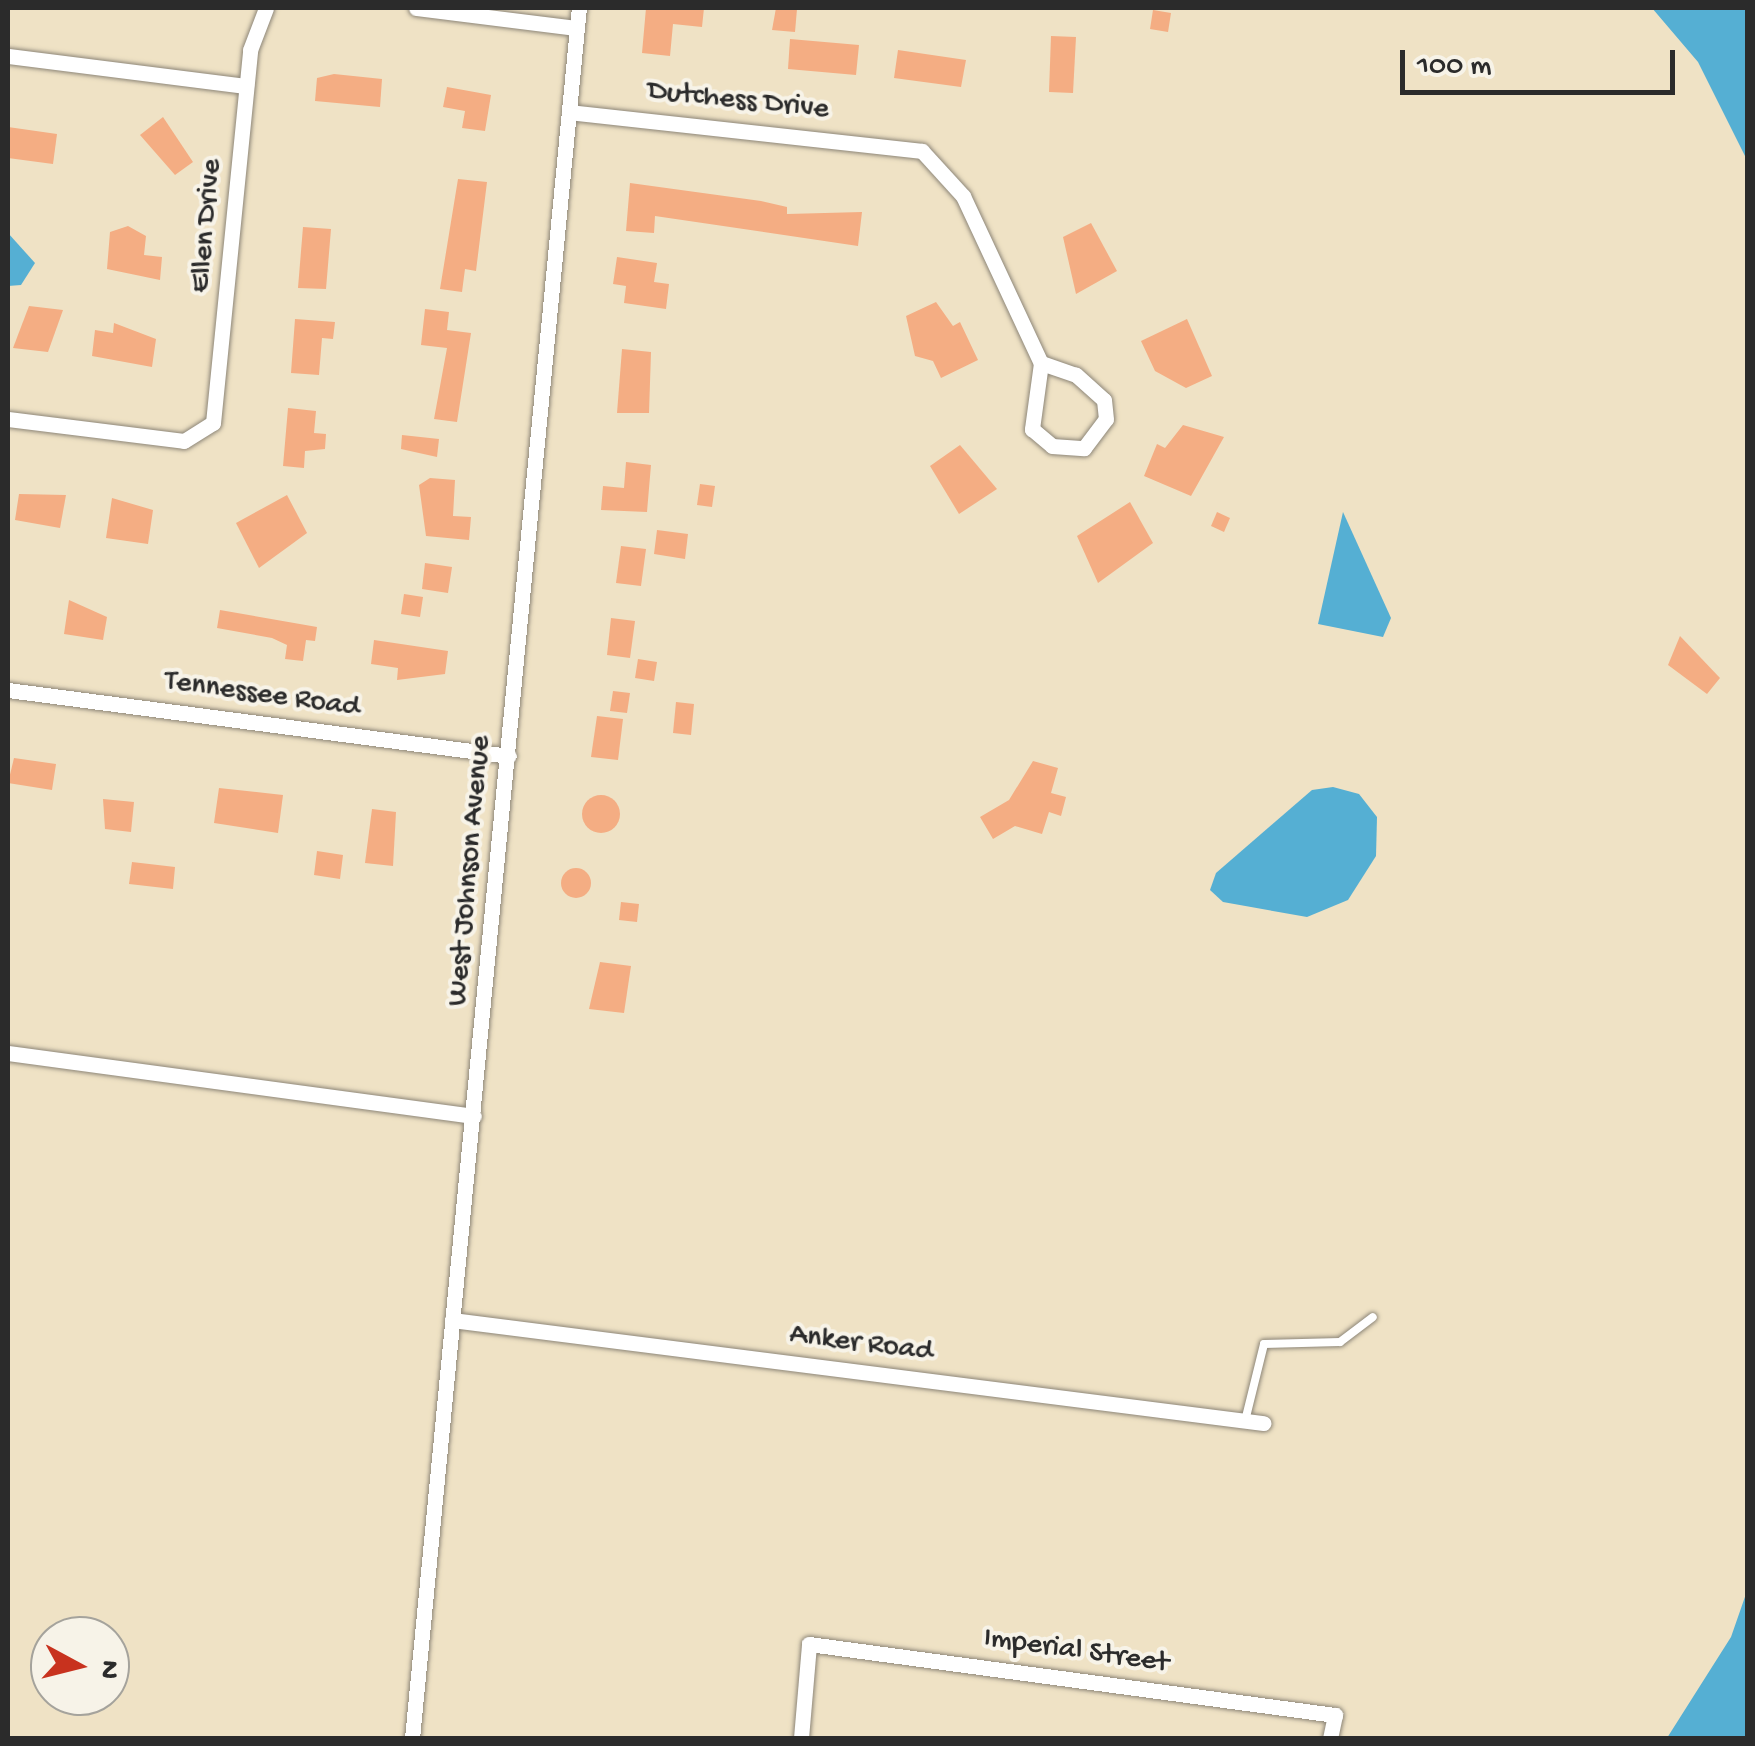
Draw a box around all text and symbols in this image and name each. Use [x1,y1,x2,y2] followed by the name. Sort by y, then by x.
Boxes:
[1405,30,1680,92] scale bar
[1417,50,1492,85] text: 100 m
[645,75,831,129] street label: Dutchess Drive
[184,158,232,294] street label: Ellen Drive
[162,664,362,728] street label: Tennessee Road
[441,734,501,1008] street label: West Johnson Avenue
[787,1318,935,1372] street label: Anker Road
[30,1616,130,1716] north arrow
[981,1621,1171,1683] street label: Imperial Street
[91,1658,126,1681] text: N

